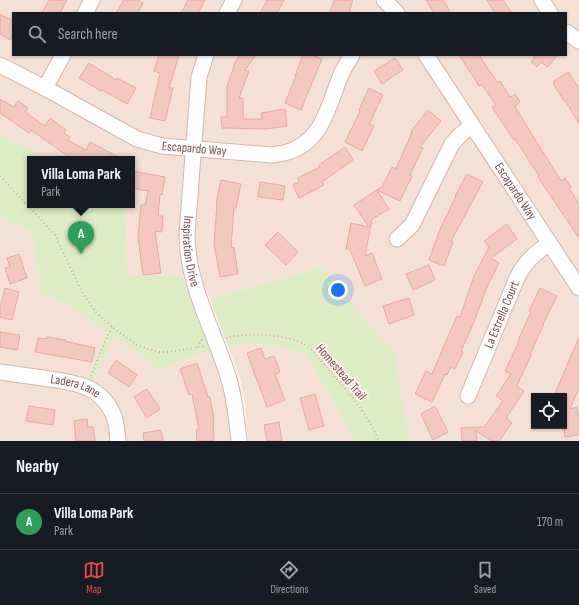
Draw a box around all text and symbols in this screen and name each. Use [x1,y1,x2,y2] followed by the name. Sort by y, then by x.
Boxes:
[12,12,567,56] search box
[26,23,48,45] icon: search
[58,25,118,44] text: Search here
[161,138,227,159] street label: Escapardo Way
[27,156,135,208] popup
[491,160,540,223] street label: Escapardo Way
[41,165,121,184] text: Villa Loma Park
[41,184,60,200] text: Park
[179,215,203,289] street label: Inspiration Drive
[68,221,94,254] pin: A
[481,279,523,351] street label: La Estrella Court
[328,280,348,300] your location
[312,341,370,403] street label: Homestead Trail
[50,371,104,401] street label: Ladera Lane
[531,393,567,429] map controls
[531,393,567,429] button: locate
[16,457,59,477] text: Nearby
[54,504,133,523] text: Villa Loma Park
[26,514,32,530] text: A
[537,514,563,530] text: 170 m
[54,523,73,539] text: Park
[83,559,105,596] tab: Map
[271,559,308,596] tab: Directions
[474,559,496,596] tab: Saved

